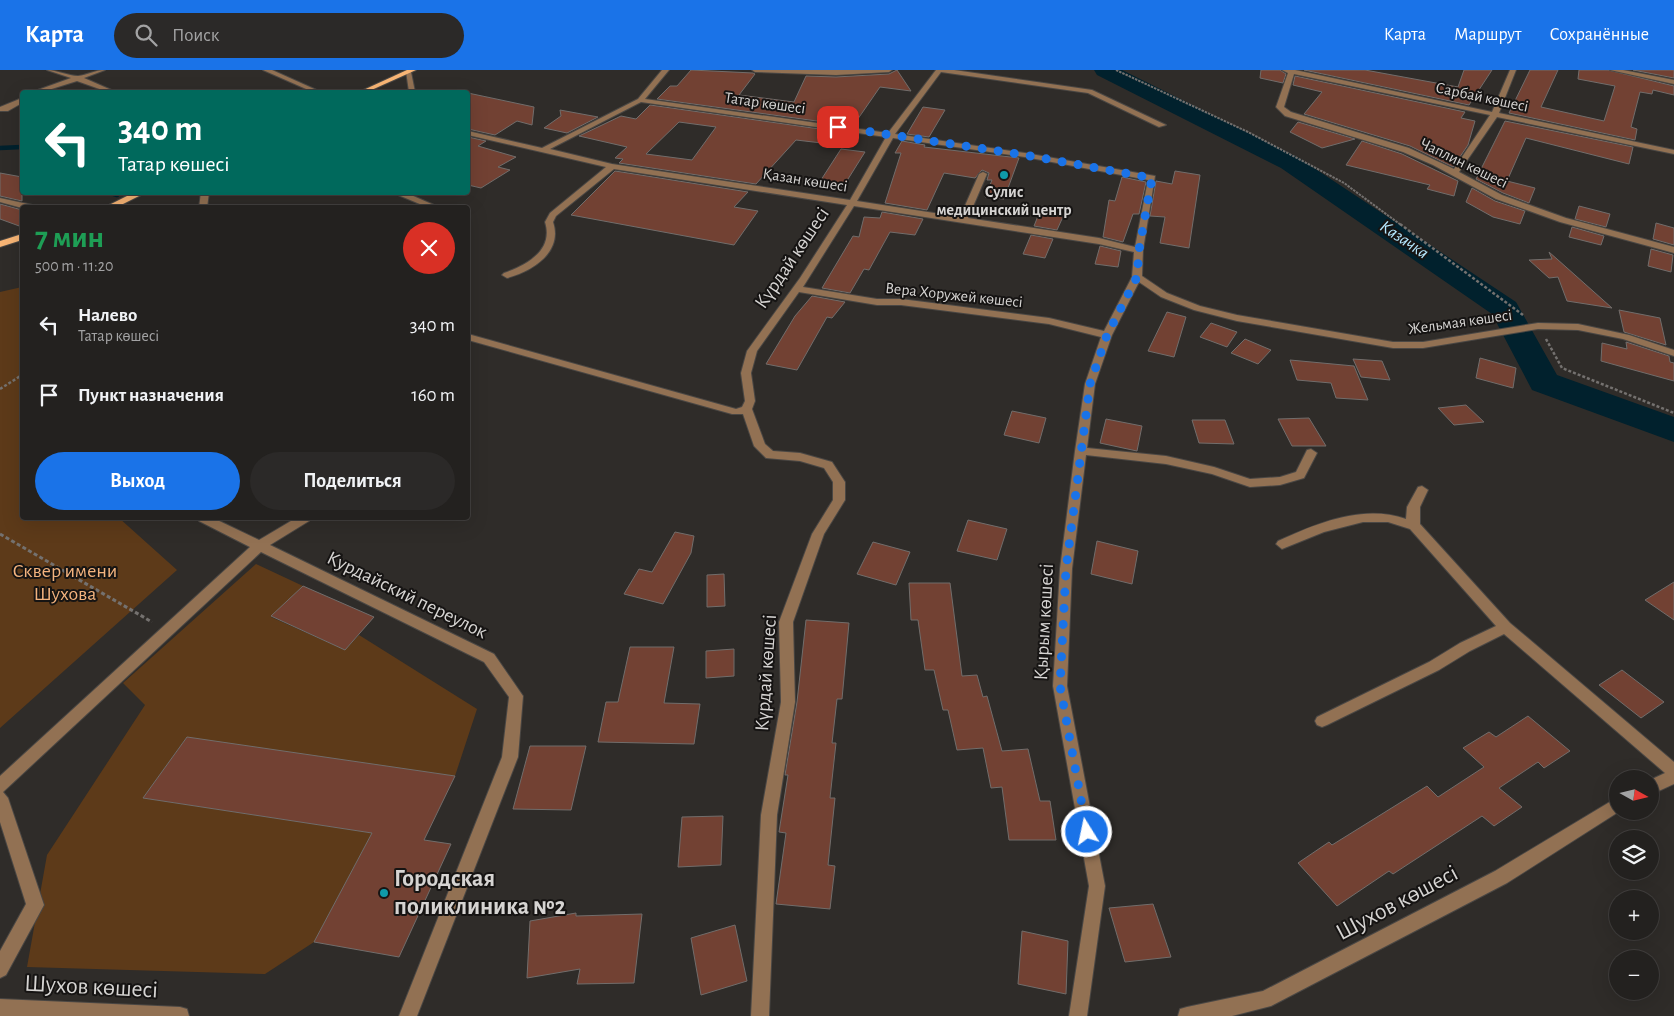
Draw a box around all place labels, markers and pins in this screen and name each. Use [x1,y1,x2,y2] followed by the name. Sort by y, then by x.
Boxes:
[817,106,859,148] pin
[998,169,1010,181] marker: Сулис медицинский центр
[936,184,1072,218] place label: Сулис медицинский центр
[394,867,566,919] place label: Городская поликлиника №2
[378,887,390,899] marker: Городская поликлиника №2

